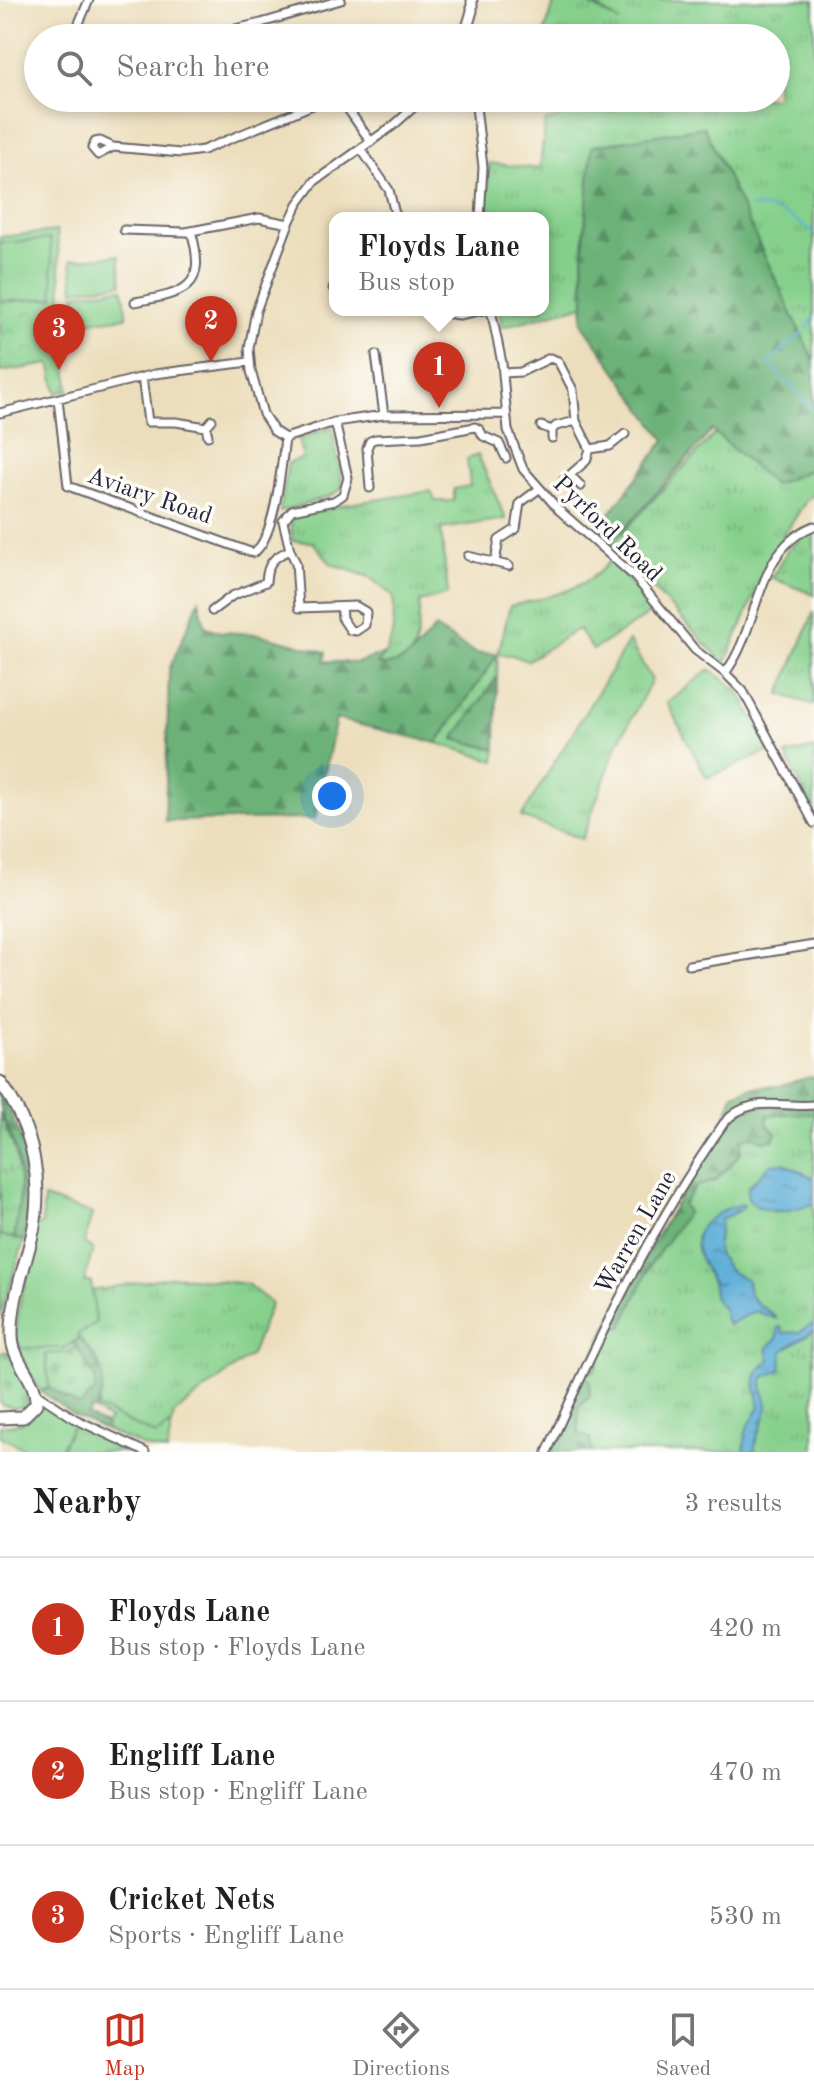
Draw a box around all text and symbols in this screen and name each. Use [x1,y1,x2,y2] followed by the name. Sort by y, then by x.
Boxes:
[24,24,790,112] search box
[52,46,96,90] icon: search
[116,53,270,83] text: Search here
[329,212,549,316] popup
[358,233,520,263] text: Floyds Lane
[358,270,455,296] text: Bus stop
[185,296,237,362] pin: 2
[33,304,85,370] pin: 3
[413,342,465,408] pin: 1
[84,464,215,529] street label: Aviary Road
[547,472,666,587] street label: Pyrford Road
[312,776,352,816] your location
[592,1167,682,1299] street label: Warren Lane
[32,1487,142,1521] text: Nearby
[684,1491,782,1517] text: 3 results
[108,1598,270,1628] text: Floyds Lane
[50,1616,66,1642] text: 1
[709,1616,782,1642] text: 420 m
[108,1635,365,1661] text: Bus stop · Floyds Lane
[108,1742,276,1772] text: Engliff Lane
[50,1760,66,1786] text: 2
[709,1760,782,1786] text: 470 m
[108,1779,368,1805] text: Bus stop · Engliff Lane
[108,1886,275,1916] text: Cricket Nets
[50,1904,66,1930] text: 3
[709,1904,782,1930] text: 530 m
[108,1923,344,1949] text: Sports · Engliff Lane
[103,2008,147,2083] tab: Map
[352,2008,450,2083] tab: Directions
[655,2008,711,2083] tab: Saved

